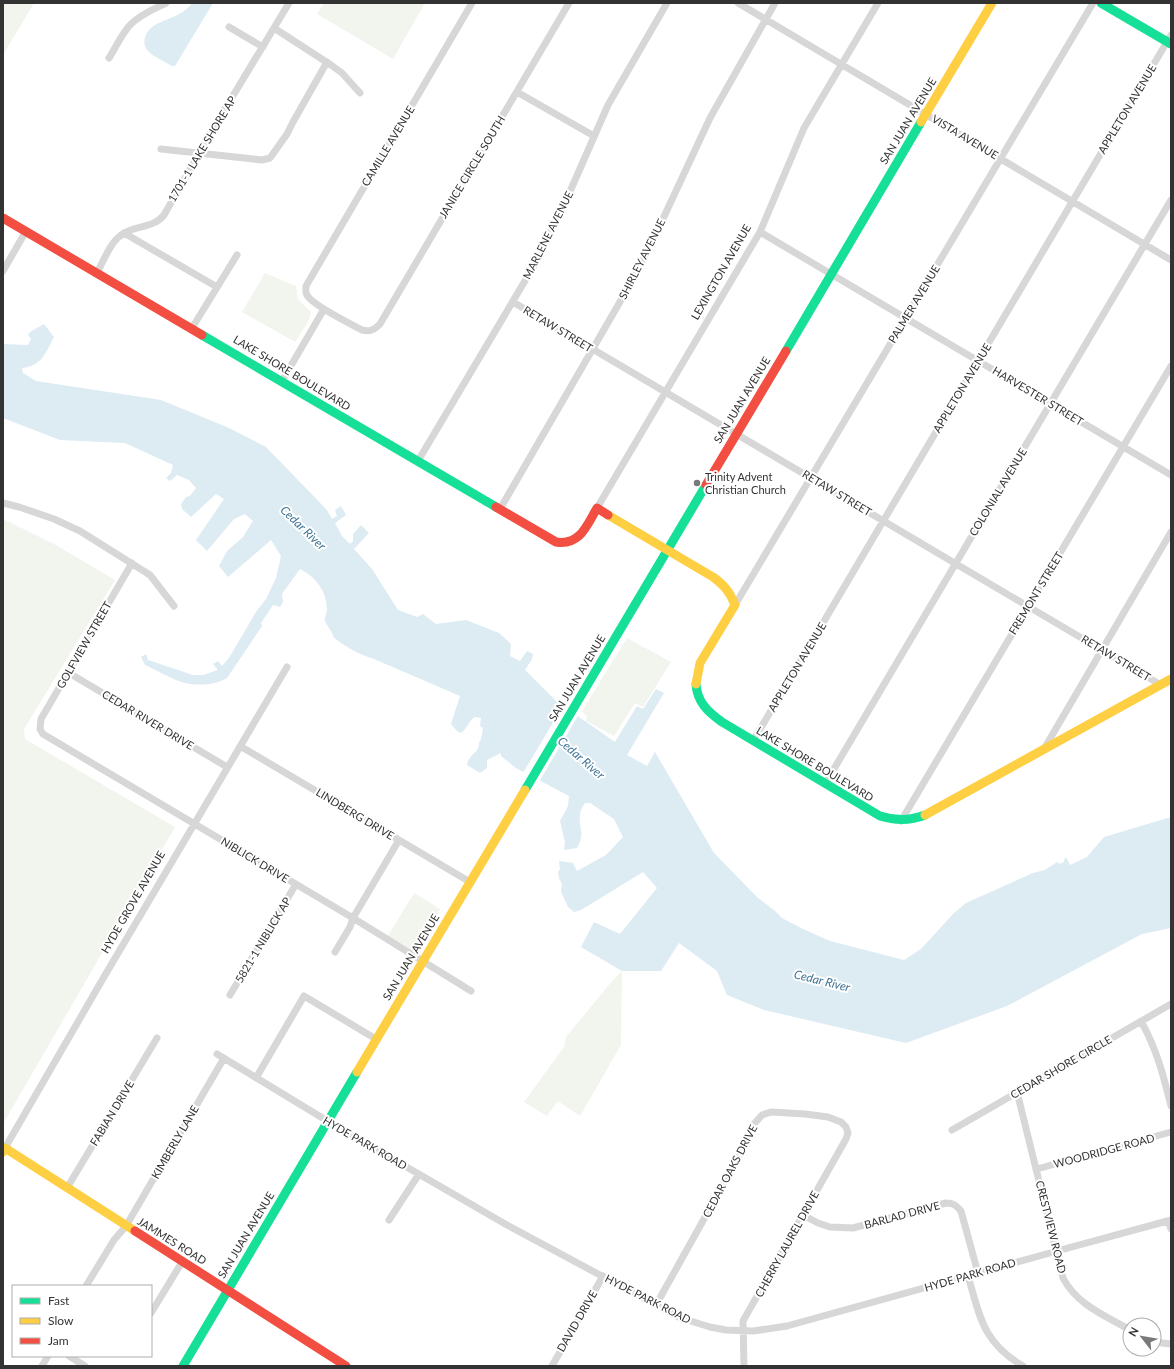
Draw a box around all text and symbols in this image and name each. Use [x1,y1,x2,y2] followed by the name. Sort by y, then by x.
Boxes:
[1095,62,1158,156] street label: APPLETON AVENUE
[877,75,939,166] street label: SAN JUAN AVENUE
[165,93,239,204] street label: 1701-1 LAKE SHORE AP
[358,103,417,188] street label: CAMILLE AVENUE
[930,112,1001,162] street label: VISTA AVENUE
[436,113,507,220] street label: JANICE CIRCLE SOUTH
[520,188,575,281] street label: MARLENE AVENUE
[616,216,667,301] street label: SHIRLEY AVENUE
[688,222,753,322] street label: LEXINGTON AVENUE
[885,262,942,345] street label: PALMER AVENUE
[521,303,596,355] street label: RETAW STREET
[231,332,353,413] street label: LAKE SHORE BOULEVARD
[930,341,993,435] street label: APPLETON AVENUE
[711,354,773,445] street label: SAN JUAN AVENUE
[991,363,1086,428] street label: HARVESTER STREET
[966,445,1029,538] street label: COLONIAL AVENUE
[800,467,875,519] street label: RETAW STREET
[705,470,786,496] place label: Trinity Advent Christian Church
[692,478,702,488] marker: Trinity Advent Christian Church
[278,502,330,554] water label: Cedar River
[1006,548,1066,637] street label: FREMONT STREET
[53,599,114,691] street label: GOLFVIEW STREET
[765,620,828,714] street label: APPLETON AVENUE
[546,632,608,723] street label: SAN JUAN AVENUE
[1079,632,1154,684] street label: RETAW STREET
[100,687,196,752] street label: CEDAR RIVER DRIVE
[754,723,876,804] street label: LAKE SHORE BOULEVARD
[555,733,609,783] water label: Cedar River
[314,785,397,842] street label: LINDBERG DRIVE
[219,834,292,885] street label: NIBLICK DRIVE
[98,848,167,955] street label: HYDE GROVE AVENUE
[232,894,293,985] street label: 5821-1 NIBLICK AP
[380,911,442,1002] street label: SAN JUAN AVENUE
[792,966,853,995] water label: Cedar River
[1008,1032,1114,1101] street label: CEDAR SHORE CIRCLE
[87,1078,136,1148] street label: FABIAN DRIVE
[148,1103,201,1181] street label: KIMBERLY LANE
[321,1113,409,1172] street label: HYDE PARK ROAD
[700,1122,760,1219] street label: CEDAR OAKS DRIVE
[1052,1131,1156,1170] street label: WOODRIDGE ROAD
[1034,1179,1069,1275] street label: CRESTVIEW ROAD
[752,1188,821,1299] street label: CHERRY LAUREL DRIVE
[215,1189,277,1280] street label: SAN JUAN AVENUE
[863,1198,941,1231] street label: BARLAD DRIVE
[135,1214,209,1267] street label: JAMMES ROAD
[923,1255,1017,1294] street label: HYDE PARK ROAD
[603,1271,693,1326] street label: HYDE PARK ROAD
[12,1285,152,1357] legend
[554,1288,599,1354] street label: DAVID DRIVE
[48,1293,70,1308] text: Fast
[48,1313,74,1328] text: Slow
[1122,1317,1162,1357] north arrow
[1125,1325,1141,1339] text: N
[48,1333,69,1348] text: Jam

